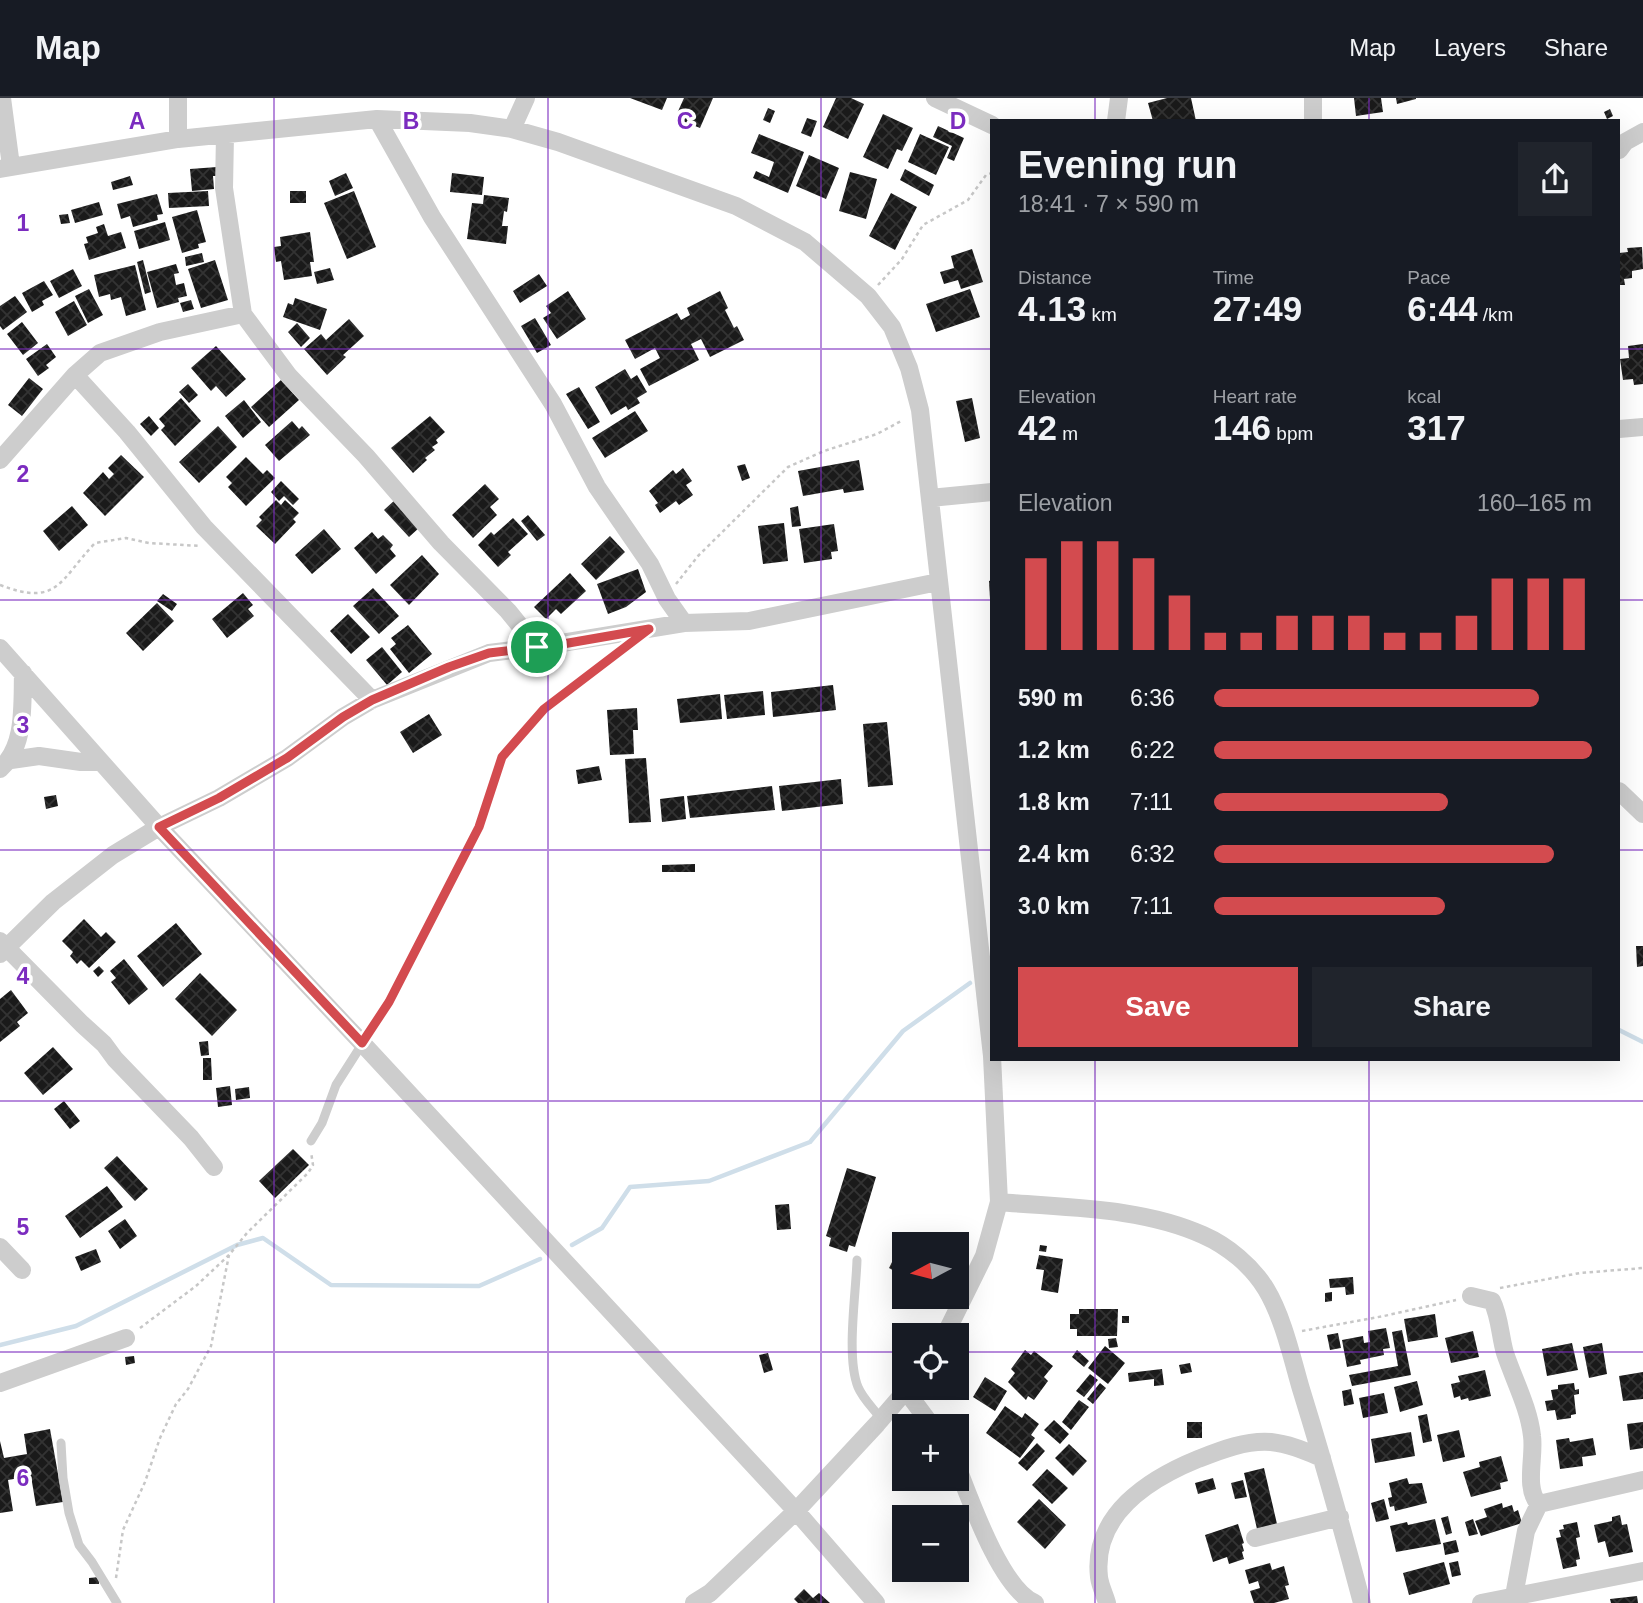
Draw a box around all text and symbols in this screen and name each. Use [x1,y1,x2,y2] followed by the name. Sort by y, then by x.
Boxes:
[35,29,101,66] text: Map
[1349,34,1396,61] text: Map
[1434,34,1506,61] text: Layers
[1544,34,1608,61] text: Share
[129,108,145,134] text: A
[403,108,419,134] text: B
[677,108,693,134] text: C
[950,108,966,134] text: D
[1518,142,1592,216] button: share
[1018,144,1238,186] text: Evening run
[1018,191,1199,217] text: 18:41 · 7 × 590 m
[17,210,30,236] text: 1
[1018,267,1092,288] text: Distance
[1213,267,1254,288] text: Time
[1407,267,1451,288] text: Pace
[1018,289,1086,328] text: 4.13
[1213,289,1302,328] text: 27:49
[1407,289,1477,328] text: 6:44
[1086,304,1117,325] text: km
[1477,304,1513,325] text: /km
[1018,386,1096,407] text: Elevation
[1213,386,1297,407] text: Heart rate
[1407,386,1441,407] text: kcal
[1018,408,1057,447] text: 42
[1213,408,1271,447] text: 146
[1407,408,1466,447] text: 317
[1057,423,1078,444] text: m
[1271,423,1313,444] text: bpm
[17,461,29,487] text: 2
[1018,490,1113,516] text: Elevation
[1477,490,1592,516] text: 160–165 m
[507,617,567,677] pin
[518,628,556,666] icon: arrive
[1018,685,1083,711] text: 590 m
[1130,685,1175,711] text: 6:36
[17,712,29,738] text: 3
[1018,737,1090,763] text: 1.2 km
[1130,737,1175,763] text: 6:22
[1018,789,1090,815] text: 1.8 km
[1130,789,1173,815] text: 7:11
[1018,841,1090,867] text: 2.4 km
[1130,841,1175,867] text: 6:32
[1018,893,1090,919] text: 3.0 km
[1130,893,1173,919] text: 7:11
[17,963,30,989] text: 4
[1018,967,1298,1047] button: Save
[1312,967,1592,1047] button: Share
[17,1214,30,1240] text: 5
[892,1232,970,1309] north arrow
[892,1232,969,1582] map controls
[892,1323,969,1400] button: locate
[892,1414,969,1491] button: +
[17,1465,29,1491] text: 6
[892,1505,969,1582] button: −

